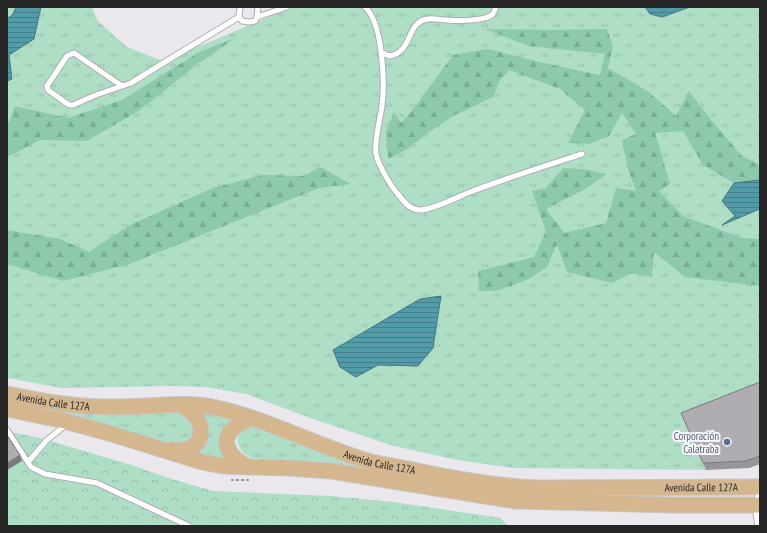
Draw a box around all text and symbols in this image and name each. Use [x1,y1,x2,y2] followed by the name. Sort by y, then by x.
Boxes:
[16,389,91,413] street label: Avenida Calle 127A
[674,429,719,456] place label: Corporación Calatraba
[722,437,732,447] marker: Corporación Calatraba
[342,447,418,478] street label: Avenida Calle 127A
[664,480,739,494] street label: Avenida Calle 127A

